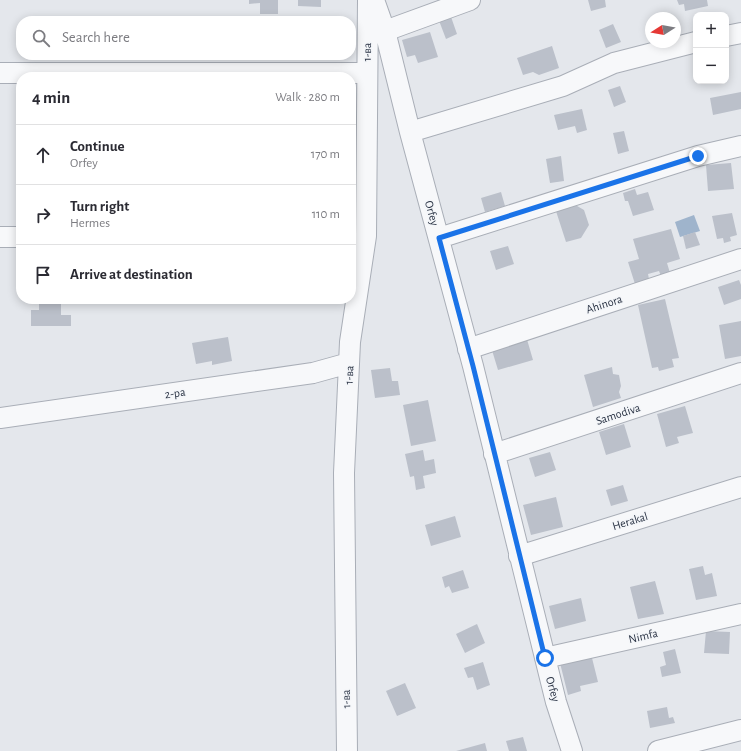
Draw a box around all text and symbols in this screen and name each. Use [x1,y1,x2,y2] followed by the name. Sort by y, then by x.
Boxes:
[645,12,681,48] north arrow
[693,12,729,84] map controls
[693,12,729,48] button: +
[16,16,356,60] search box
[30,27,52,49] icon: search
[62,30,130,45] text: Search here
[361,42,373,62] street label: 1-ва
[693,48,729,84] button: −
[32,89,70,106] text: 4 min
[275,91,340,104] text: Walk · 280 m
[70,139,125,154] text: Continue
[32,144,54,166] icon: ahead
[689,147,707,165] route end
[311,148,340,161] text: 170 m
[70,157,98,170] text: Orfey
[70,199,129,214] text: Turn right
[422,199,441,227] street label: Orfey
[32,204,54,226] icon: right
[312,208,340,221] text: 110 m
[70,217,110,230] text: Hermes
[32,264,54,286] icon: arrive
[70,267,193,282] text: Arrive at destination
[584,292,624,315] street label: Ahinora
[343,365,356,385] street label: 1-ва
[164,386,187,400] street label: 2-ра
[594,401,642,427] street label: Samodiva
[611,510,649,532] street label: Herakal
[627,627,659,645] street label: Nimfa
[536,649,554,667] route start
[543,675,562,703] street label: Orfey
[340,689,352,709] street label: 1-ва

